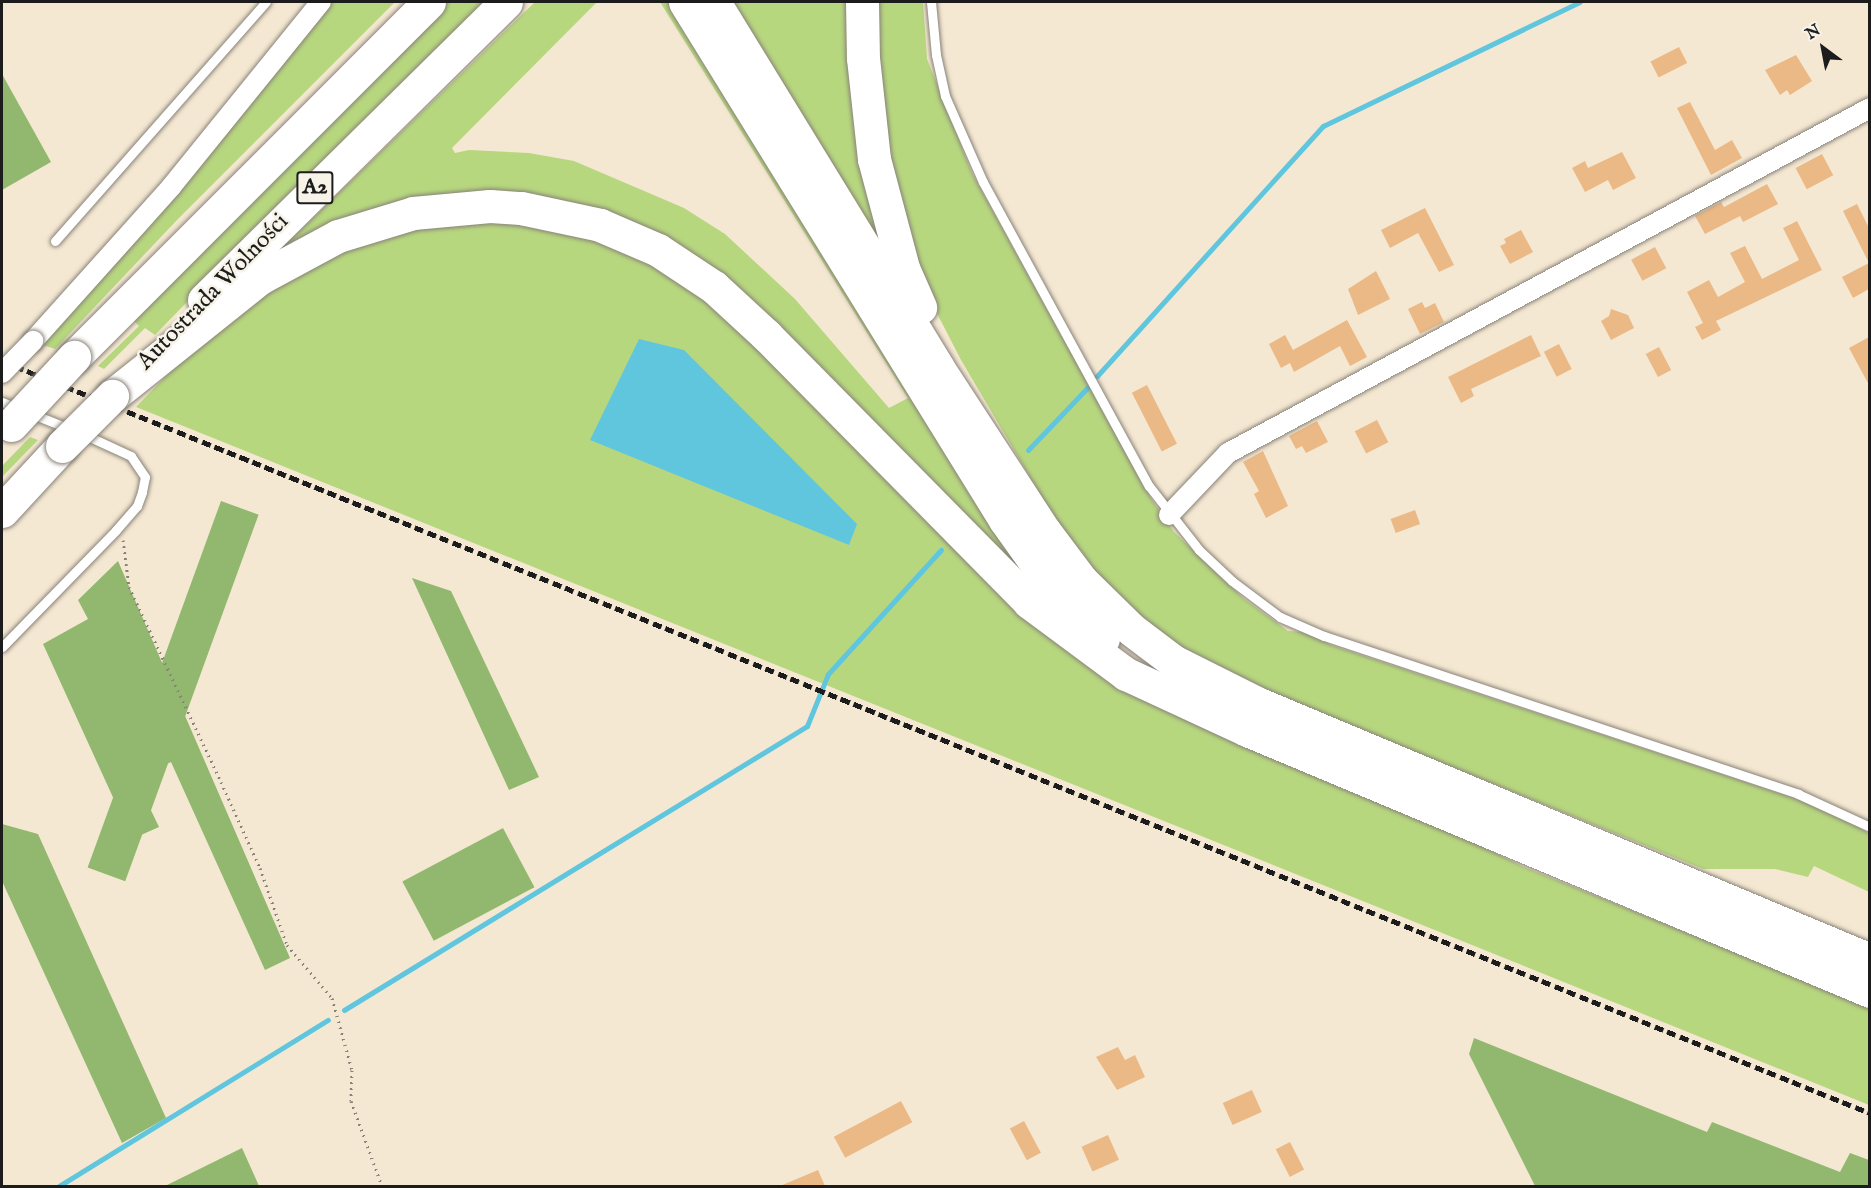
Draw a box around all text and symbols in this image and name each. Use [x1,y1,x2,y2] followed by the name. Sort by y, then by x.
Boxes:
[1793,18,1853,78] north arrow
[1802,21,1825,45] text: N
[296,169,334,207] road number: A2
[131,208,295,376] street label: Autostrada Wolności

